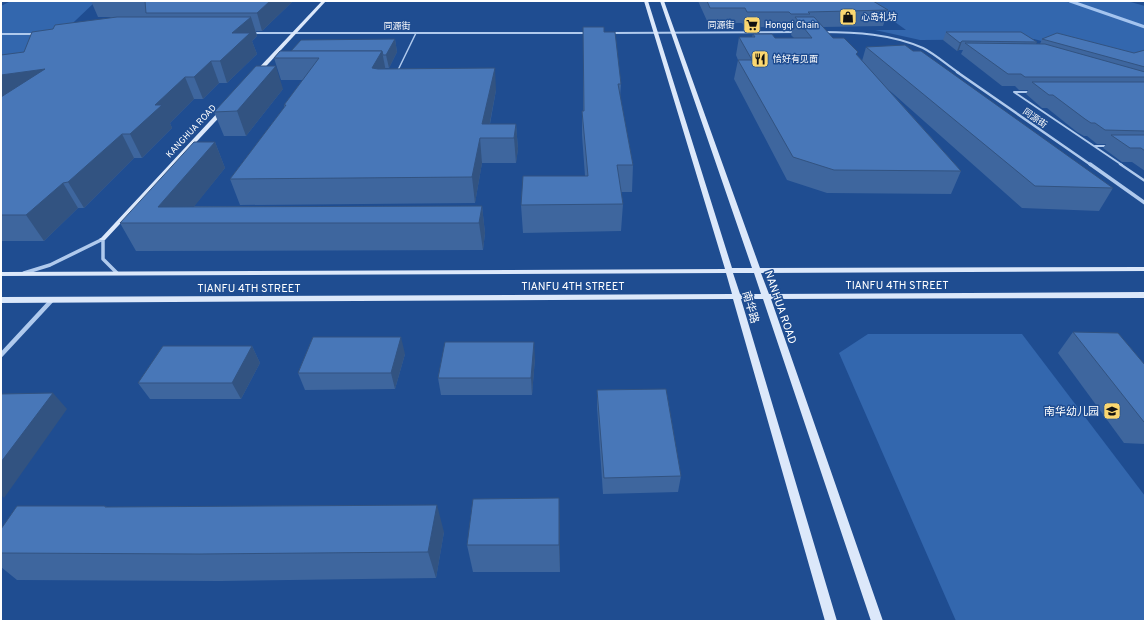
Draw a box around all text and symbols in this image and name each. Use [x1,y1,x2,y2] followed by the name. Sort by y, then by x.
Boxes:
[838,7,858,27] shop icon: 心岛礼坊
[861,11,897,23] place label: 心岛礼坊
[742,15,762,35] supermarket icon: Hongqi Chain
[707,20,735,31] street label: 同源街
[765,20,819,31] place label: Hongqi Chain
[383,21,411,32] street label: 同源街
[750,49,770,69] restaurant icon: 恰好有见面
[773,53,818,65] place label: 恰好有见面
[164,102,219,160] street label: KANGHUA ROAD
[1020,106,1049,131] street label: 同源街
[761,269,799,346] street label: NANHUA ROAD
[845,279,949,293] street label: TIANFU 4TH STREET
[521,280,625,294] street label: TIANFU 4TH STREET
[197,282,301,296] street label: TIANFU 4TH STREET
[739,289,761,325] street label: 南华路
[1102,401,1122,421] school or university icon: 南华幼儿园
[1044,405,1099,419] place label: 南华幼儿园

